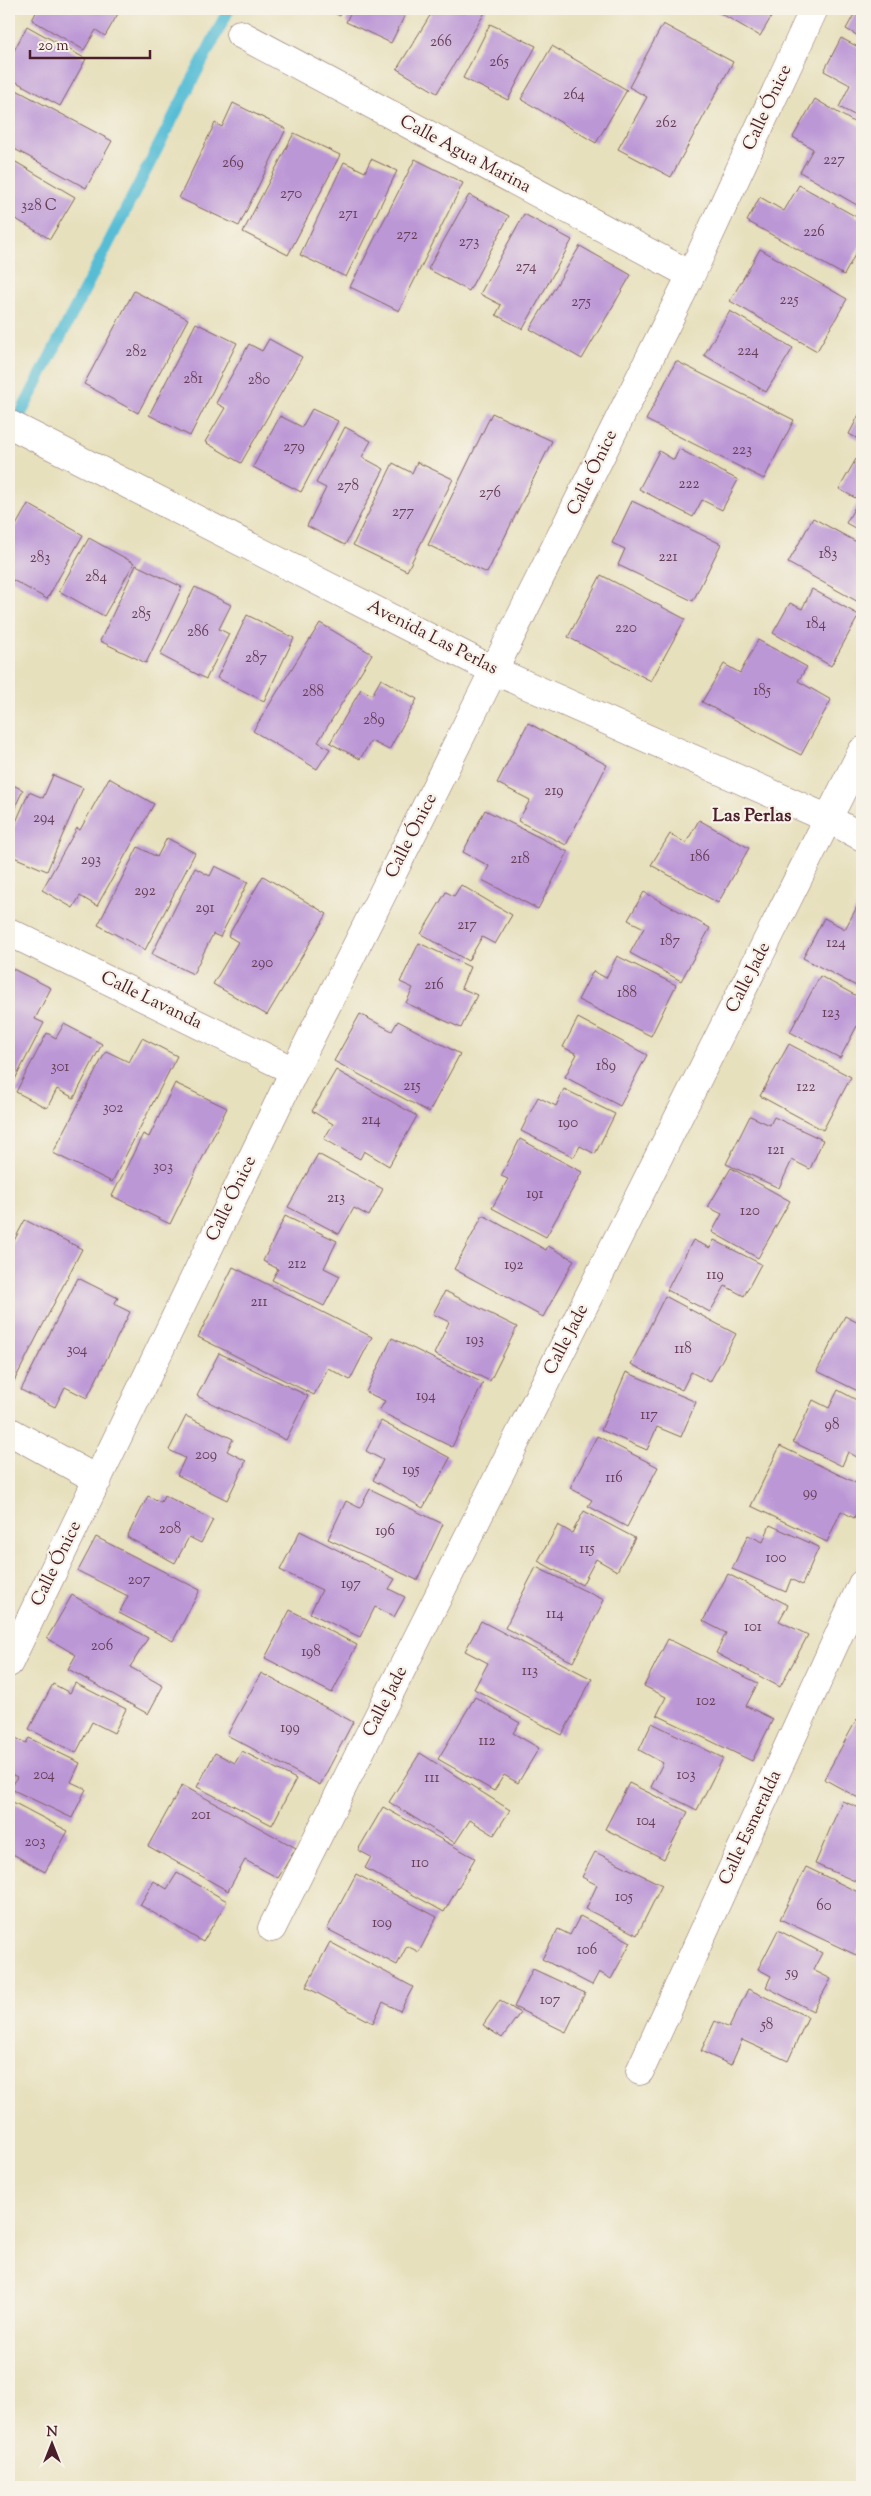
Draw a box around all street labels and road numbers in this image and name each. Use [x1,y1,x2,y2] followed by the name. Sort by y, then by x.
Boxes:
[736,60,799,155] street label: Calle Ónice
[395,109,535,201] street label: Calle Agua Marina
[560,425,625,520] street label: Calle Ónice
[362,594,502,682] street label: Avenida Las Perlas
[379,789,445,883] street label: Calle Ónice
[720,938,778,1018] street label: Calle Jade
[96,965,206,1037] street label: Calle Lavanda
[199,1151,264,1246] street label: Calle Ónice
[538,1300,596,1380] street label: Calle Jade
[24,1516,89,1611] street label: Calle Ónice
[357,1662,415,1742] street label: Calle Jade
[713,1766,789,1890] street label: Calle Esmeralda

